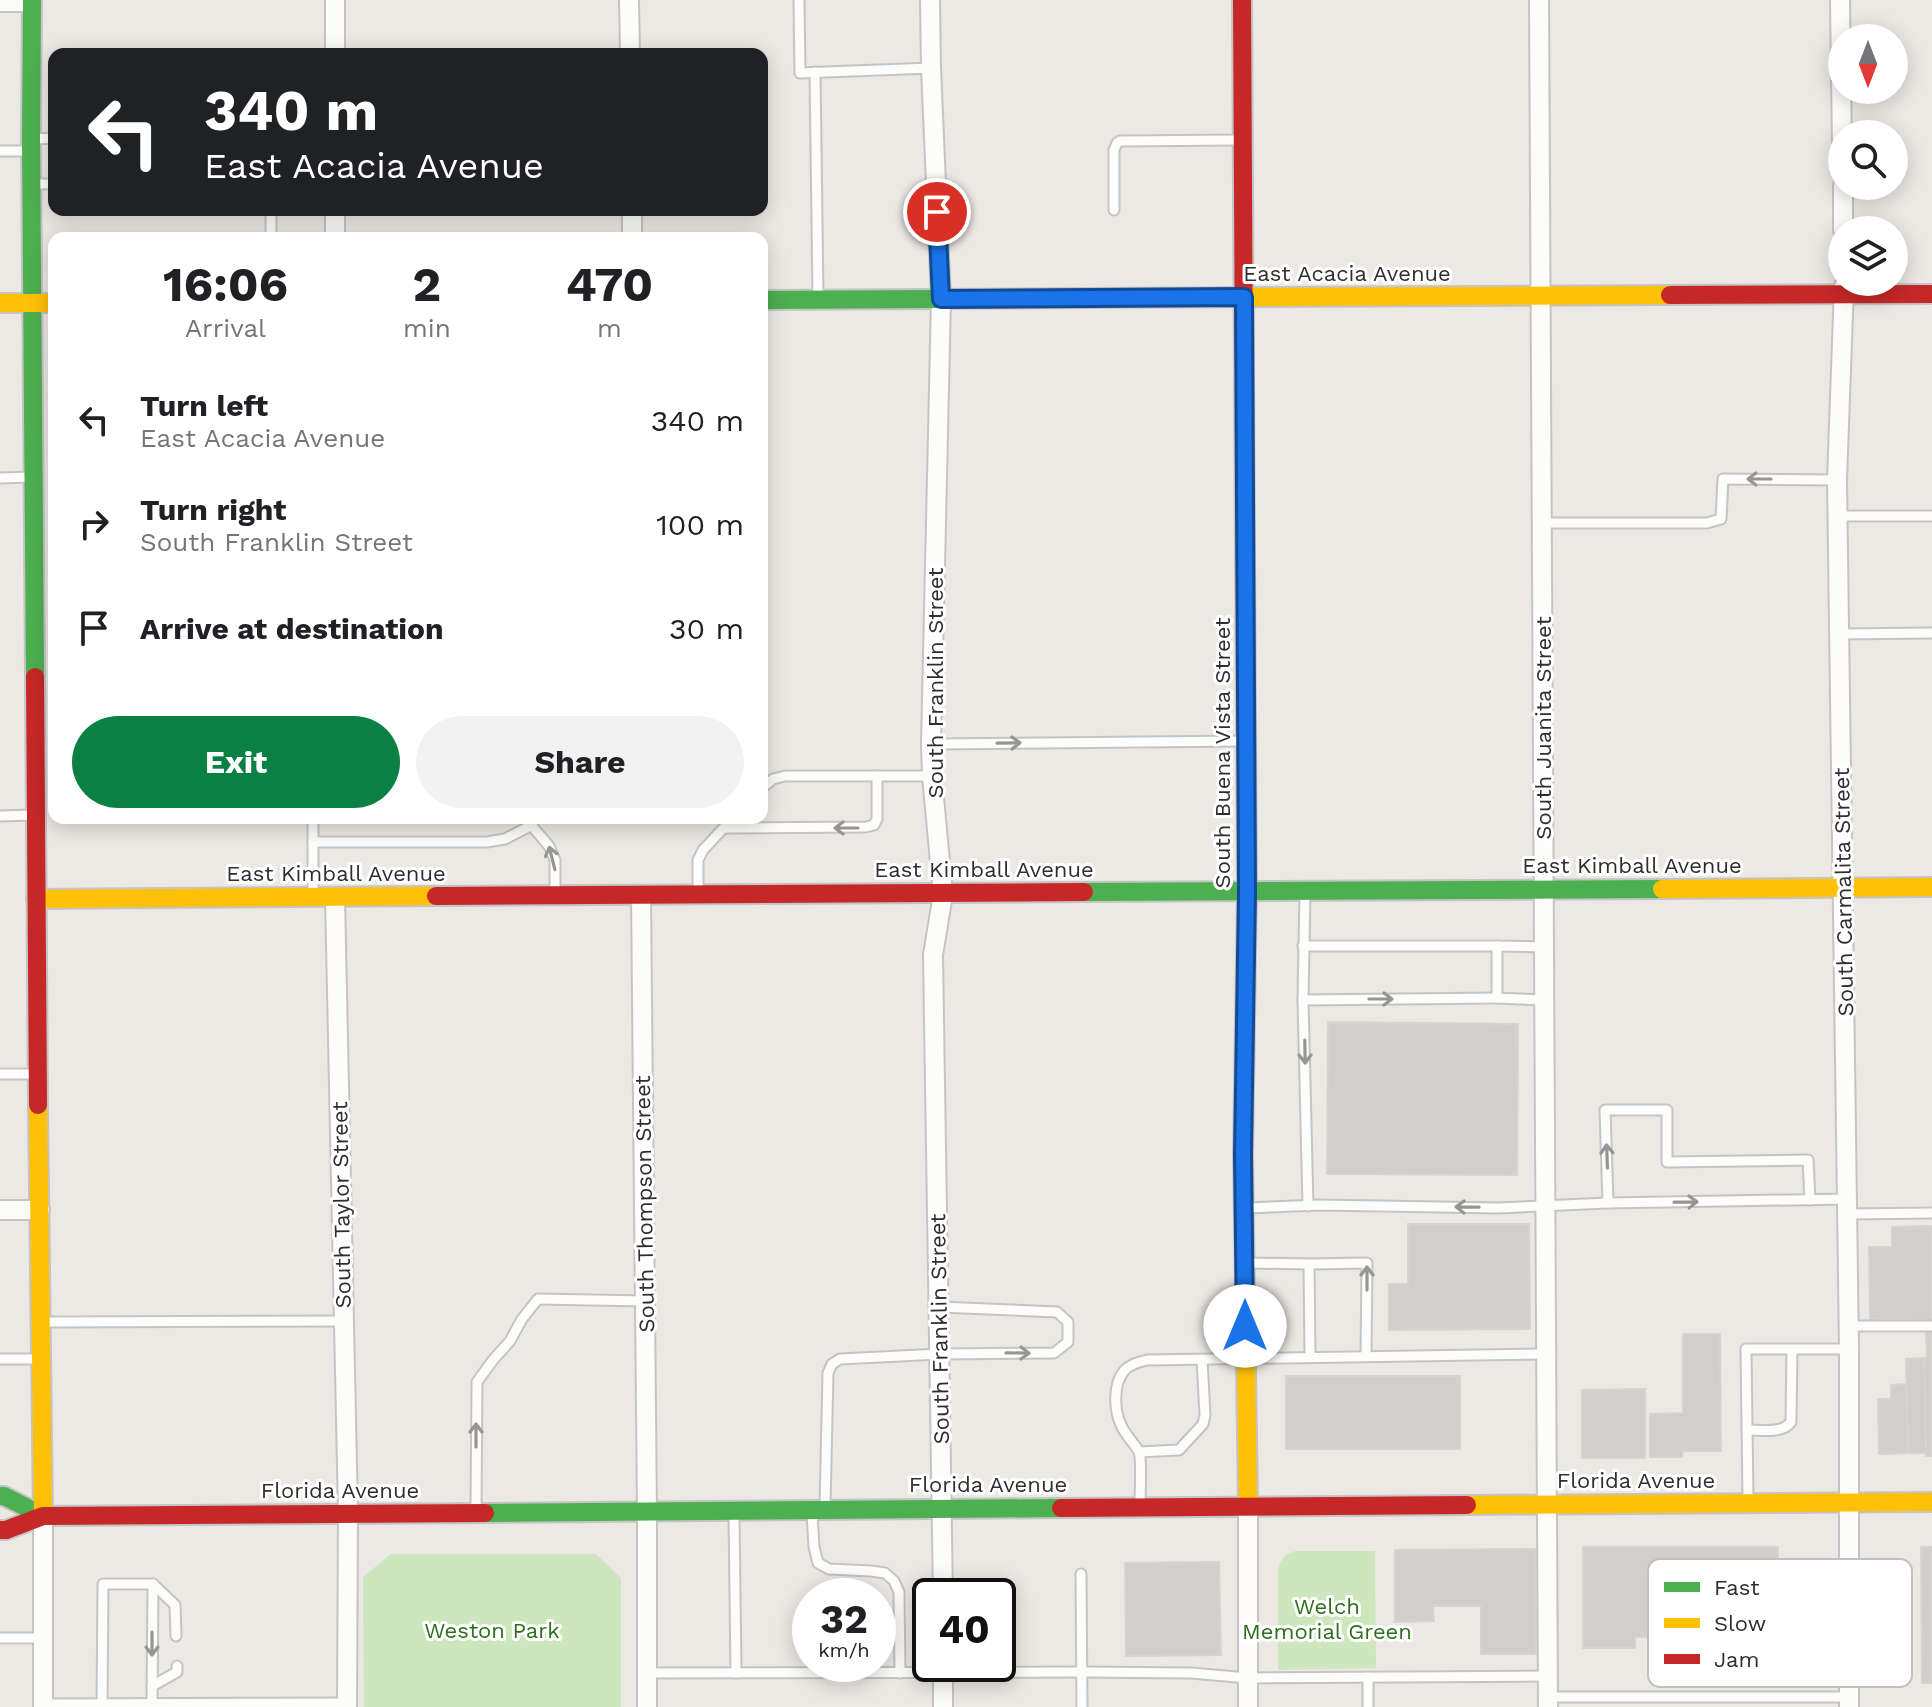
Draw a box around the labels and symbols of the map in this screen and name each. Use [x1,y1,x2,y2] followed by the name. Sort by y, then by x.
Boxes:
[1828,24,1908,104] north arrow
[903,178,971,246] pin
[1243,261,1451,286] street label: East Acacia Avenue
[1746,472,1773,487] one-way arrow
[923,568,948,798] street label: South Franklin Street
[1531,616,1556,840] street label: South Juanita Street
[1210,618,1235,888] street label: South Buena Vista Street
[995,735,1022,751] one-way arrow
[1829,767,1858,1017] street label: South Carmalita Street
[833,820,860,835] one-way arrow
[543,845,558,871] one-way arrow
[1522,853,1742,878] street label: East Kimball Avenue
[874,857,1094,882] street label: East Kimball Avenue
[226,861,446,886] street label: East Kimball Avenue
[1367,991,1394,1007] one-way arrow
[1297,1038,1312,1065] one-way arrow
[630,1075,659,1333] street label: South Thompson Street
[327,1101,356,1309] street label: South Taylor Street
[1599,1143,1614,1170] one-way arrow
[1672,1194,1699,1209] one-way arrow
[1454,1200,1481,1215] one-way arrow
[925,1213,954,1445] street label: South Franklin Street
[1359,1265,1375,1292] one-way arrow
[1203,1284,1287,1368] position arrow
[1004,1345,1031,1361] one-way arrow
[468,1422,484,1449] one-way arrow
[1557,1468,1715,1493] street label: Florida Avenue
[909,1472,1067,1497] street label: Florida Avenue
[261,1478,419,1503] street label: Florida Avenue
[1648,1559,1912,1687] legend
[1714,1575,1760,1600] text: Fast
[912,1578,1016,1682] speed limit sign: 40
[1242,1594,1412,1644] park label: Welch Memorial Green
[1714,1611,1766,1636] text: Slow
[424,1618,560,1643] park label: Weston Park
[145,1630,160,1657] one-way arrow
[1714,1647,1759,1672] text: Jam

